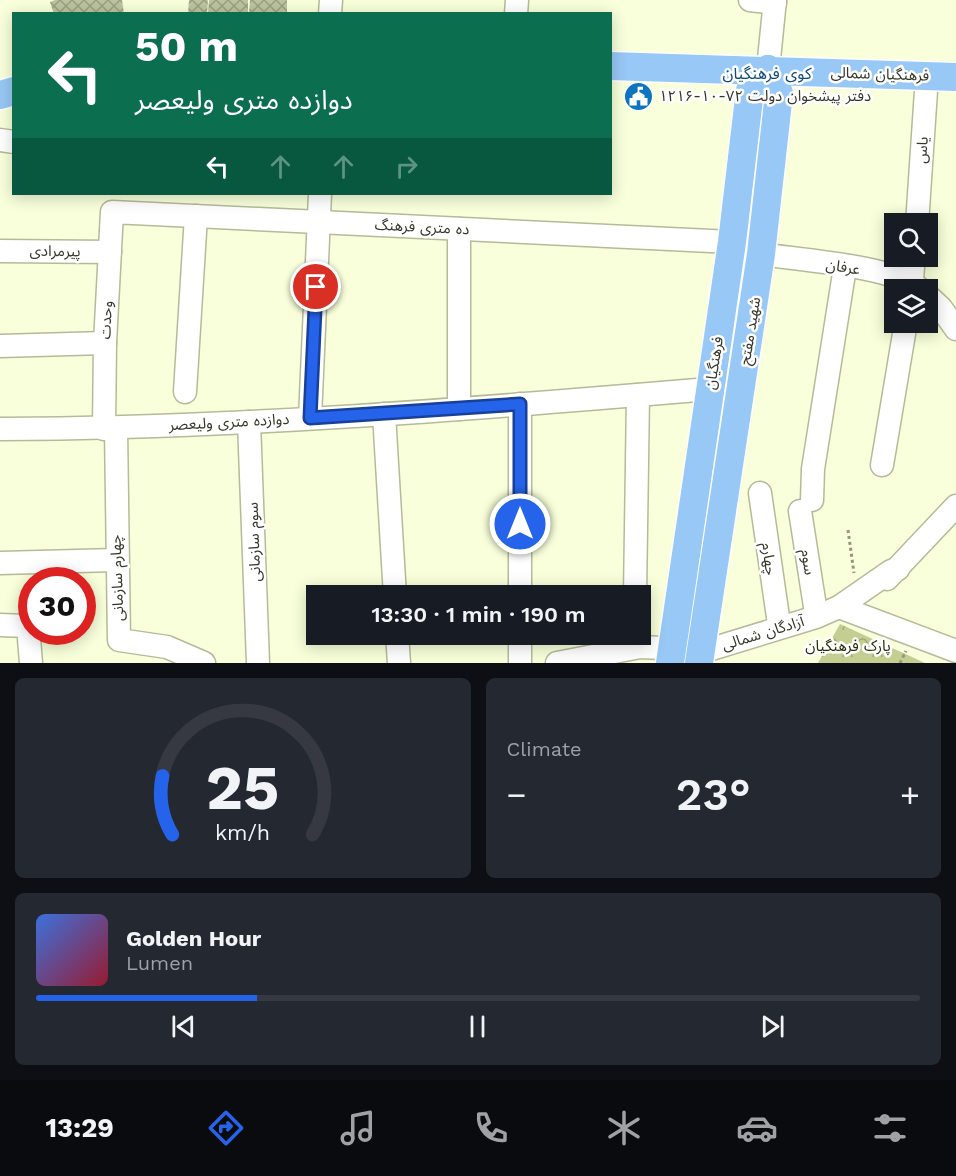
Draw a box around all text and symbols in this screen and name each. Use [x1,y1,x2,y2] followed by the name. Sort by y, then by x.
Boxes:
[135,22,238,71] text: 50 m
[36,36,114,114] icon: left
[830,63,930,85] street label: فرهنگیان شمالی
[723,64,812,83] district label: کوی فرهنگیان
[622,80,654,112] public building icon: دفتر پیشخوان دولت ۷۲-۱۰-۱۲۱۶
[135,84,353,116] text: دوازده متری ولیعصر
[659,87,871,106] place label: دفتر پیشخوان دولت ۷۲-۱۰-۱۲۱۶
[912,136,932,164] street label: یاس
[201,150,234,183] icon: left
[264,150,297,183] icon: ahead
[327,150,360,183] icon: ahead
[390,150,423,183] icon: right
[884,213,938,333] map controls
[884,213,938,267] button: search
[374,216,470,238] street label: ده متری فرهنگ
[29,242,81,262] street label: پیرمرادی
[825,255,862,279] street label: عرفان
[290,261,341,312] pin
[299,270,332,303] icon: arrive
[884,279,938,333] button: layers
[736,295,767,367] street label: شهید مفتح
[96,300,116,340] street label: وحدت
[701,335,727,391] street label: فرهنگیان
[167,410,290,434] street label: دوازده متری ولیعصر
[488,492,552,556] position arrow
[244,502,266,582] street label: سوم سازمانی
[106,534,130,622] street label: چهارم سازمانی
[756,541,780,577] street label: چهارم
[795,548,819,577] street label: سوم
[18,567,96,645] speed limit sign: 30
[371,602,586,627] text: 13:30 · 1 min · 190 m
[720,612,807,654] street label: آزادگان شمالی
[805,637,891,656] park label: پارک فرهنگیان
[507,737,582,761] text: Climate
[206,751,280,824] text: 25
[676,768,751,821] text: 23°
[507,775,526,814] text: −
[900,775,920,814] text: +
[215,820,270,845] text: km/h
[126,926,261,951] text: Golden Hour
[126,951,193,975] text: Lumen
[167,1010,200,1043] icon: previous
[461,1010,494,1043] icon: pause
[756,1010,789,1043] icon: next
[205,1107,247,1149] icon: directions
[337,1107,379,1149] icon: music
[470,1107,512,1149] icon: phone
[603,1107,645,1149] icon: climate
[736,1107,778,1149] icon: car
[869,1107,911,1149] icon: filters
[45,1112,114,1144] text: 13:29

